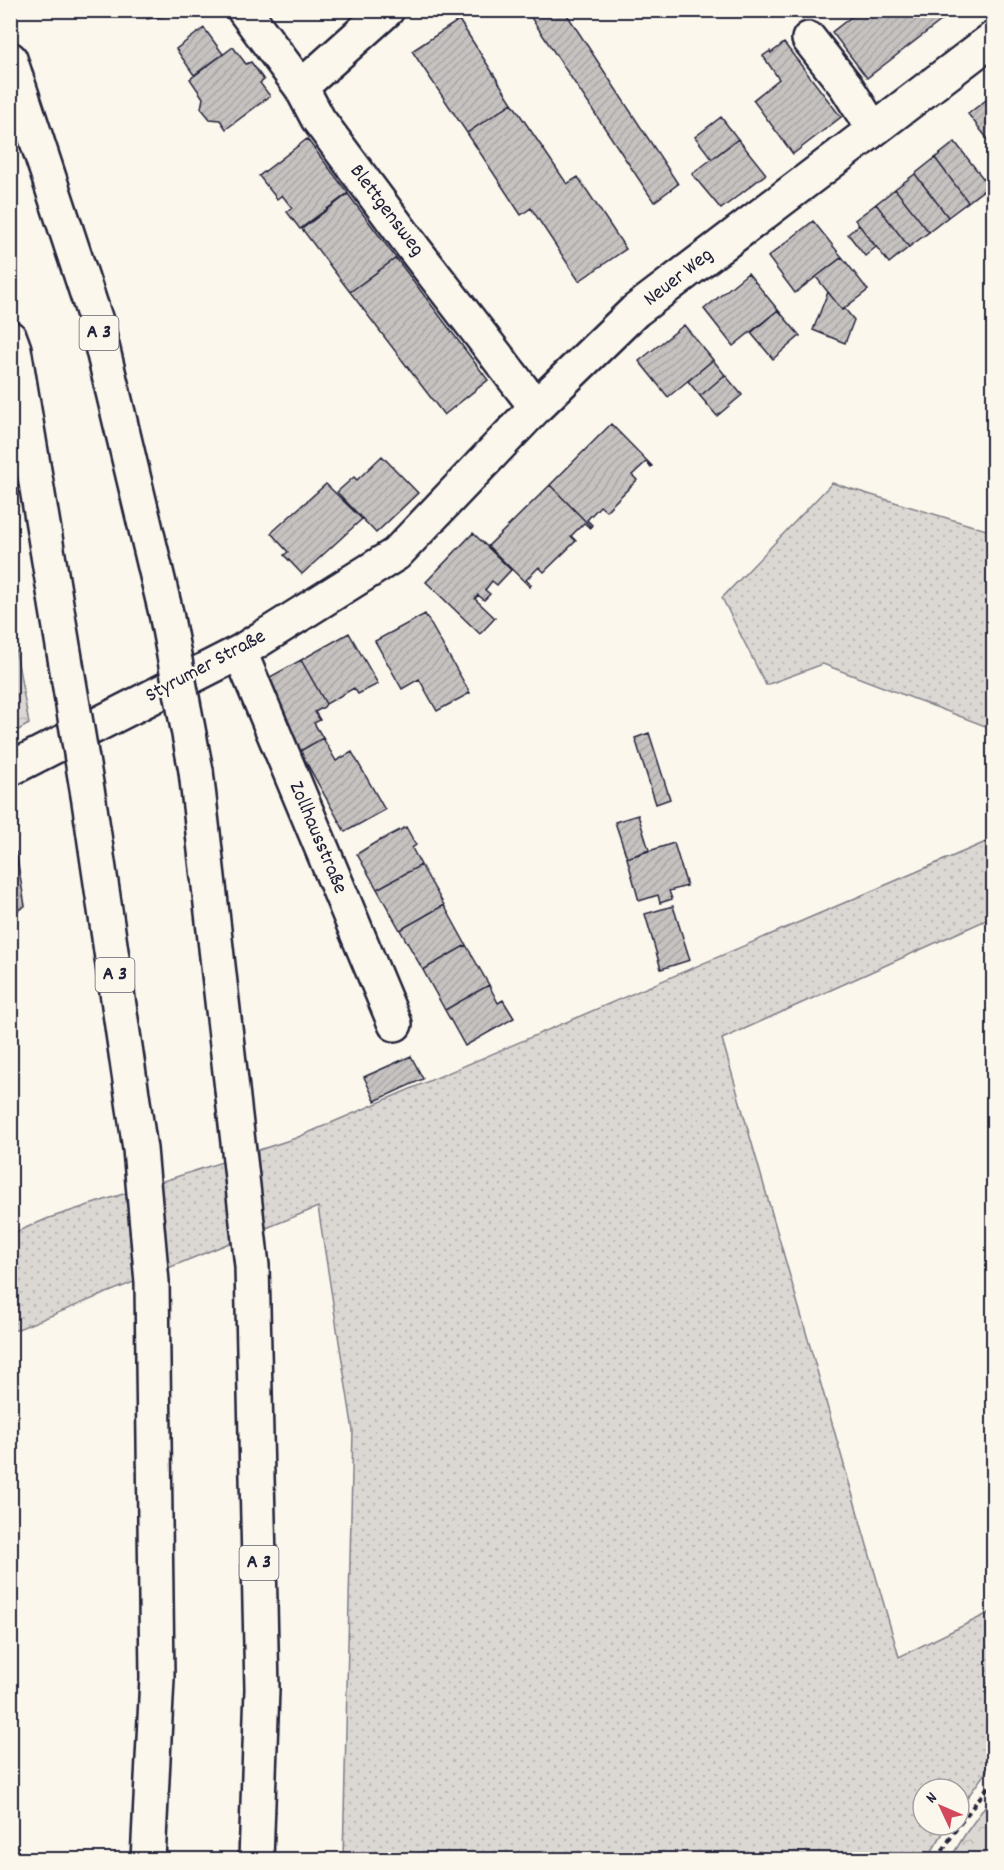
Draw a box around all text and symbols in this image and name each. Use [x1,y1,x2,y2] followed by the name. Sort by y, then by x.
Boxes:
[341,159,431,263] street label: Blettgensweg
[638,241,720,315] street label: Neuer Weg
[80,316,118,350] road number: A 3
[140,623,272,711] street label: Styrumer Straße
[280,777,354,899] street label: Zollhausstraße
[96,958,134,992] road number: A 3
[240,1546,278,1580] road number: A 3
[911,1777,971,1837] north arrow
[921,1787,943,1809] text: N

